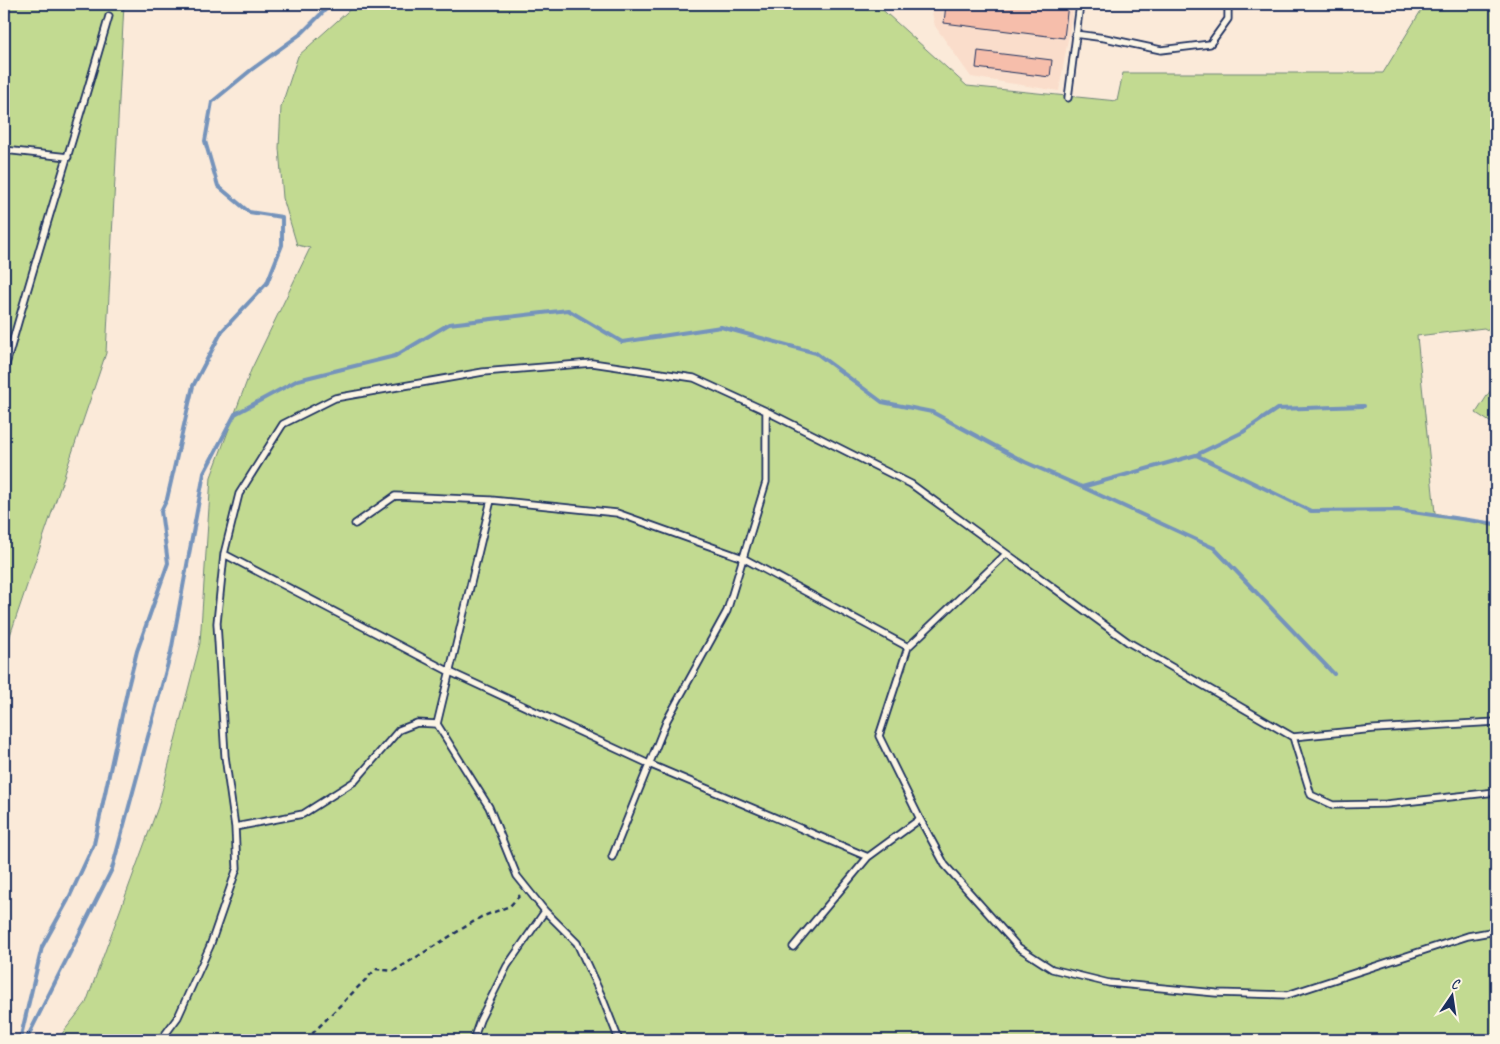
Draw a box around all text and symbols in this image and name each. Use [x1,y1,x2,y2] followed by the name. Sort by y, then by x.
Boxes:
[1428,972,1478,1022] north arrow
[1450,975,1462,993] text: С

